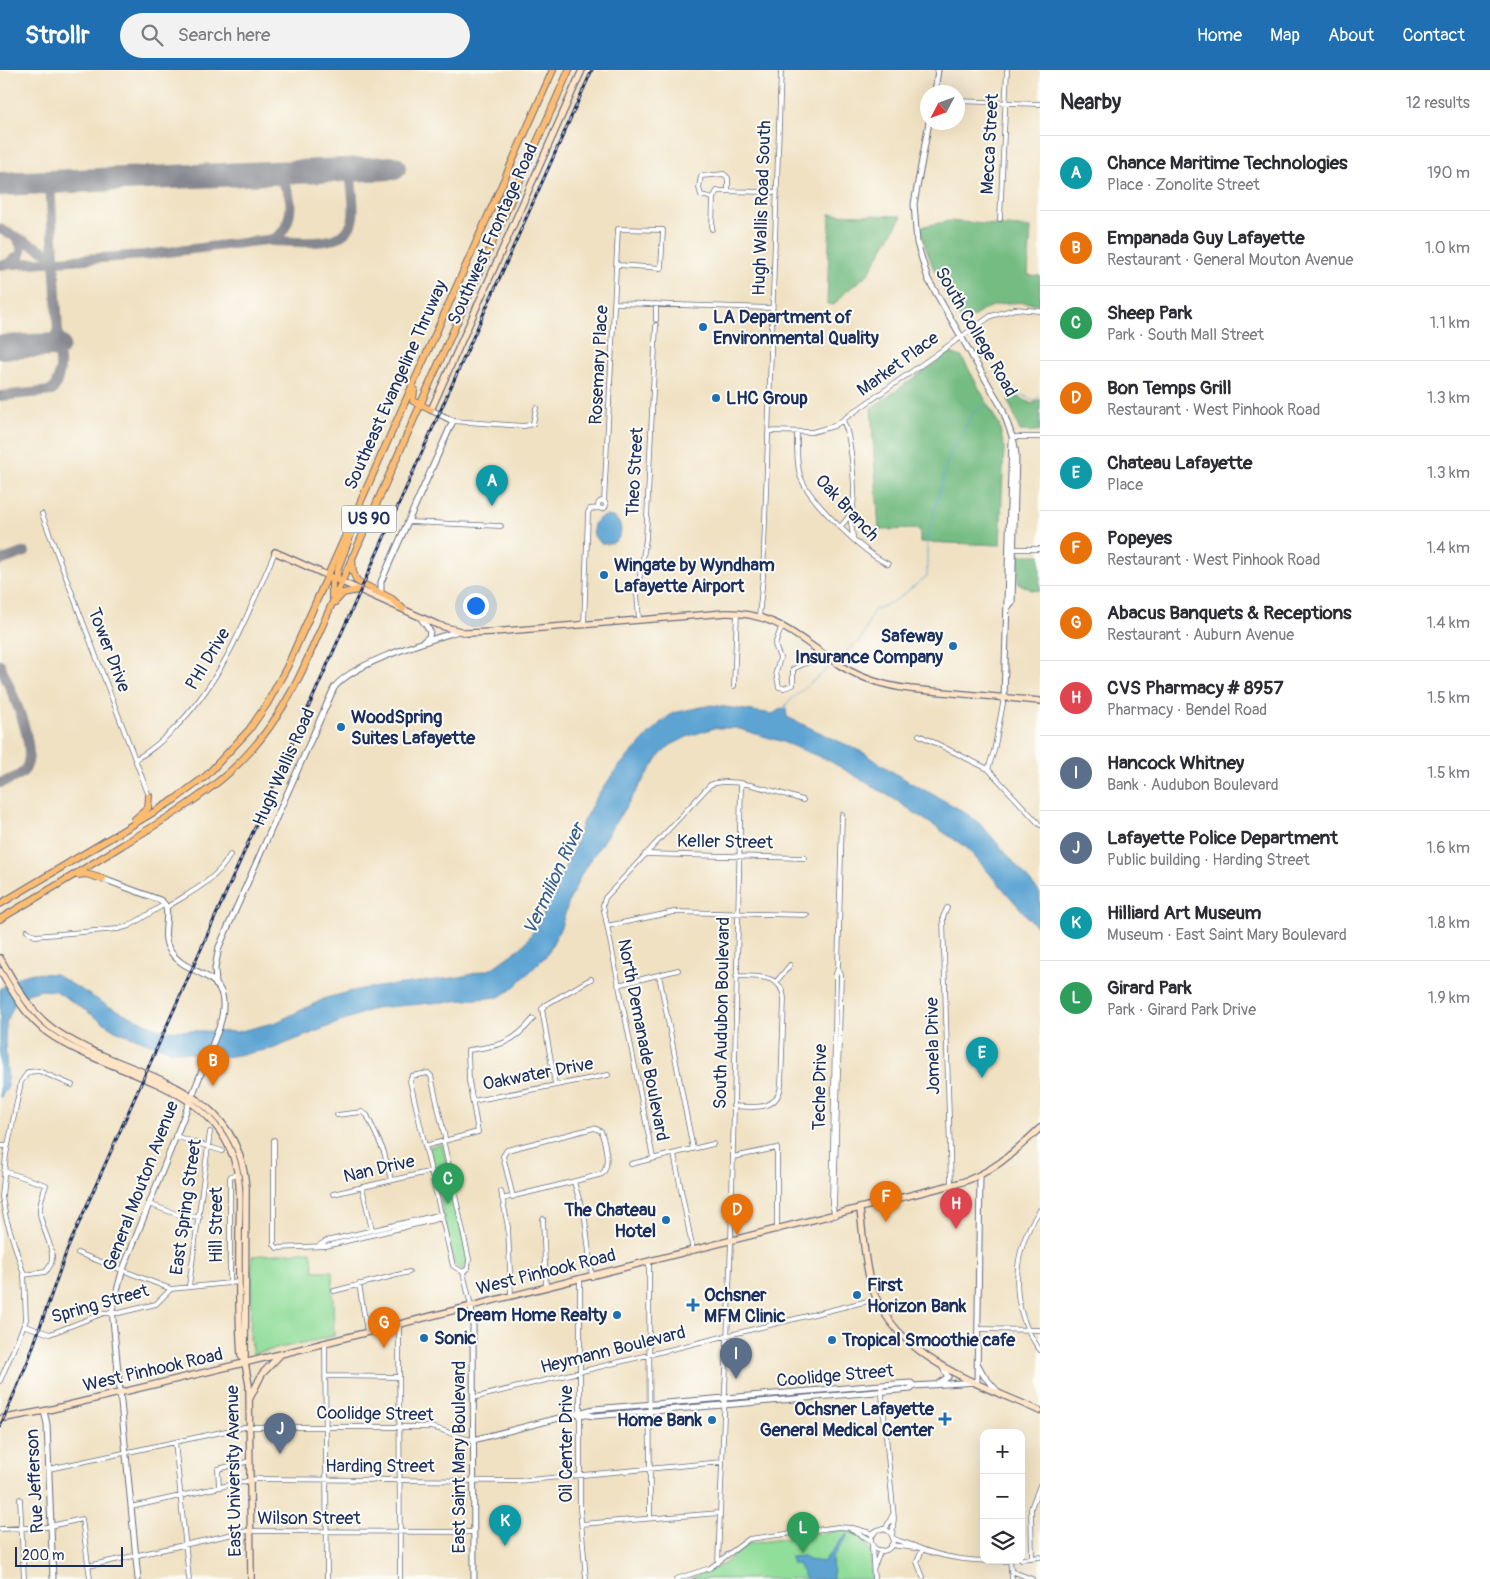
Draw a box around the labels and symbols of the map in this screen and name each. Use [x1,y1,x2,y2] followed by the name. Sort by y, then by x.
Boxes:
[920,85,965,130] north arrow
[976,92,1004,195] street label: Mecca Street
[747,120,777,296] street label: Hugh Wallis Road South
[443,140,543,328] street label: Southwest Frontage Road
[930,263,1022,401] street label: South College Road
[339,276,453,493] street label: Southeast Evangeline Thruway
[584,304,614,425] street label: Rosemary Place
[713,306,879,350] place label: LA Department of Environmental Quality
[697,321,709,333] marker: LA Department of Environmental Quality
[852,326,944,401] street label: Market Place
[726,387,808,410] place label: LHC Group
[710,392,722,404] marker: LHC Group
[621,426,649,517] street label: Theo Street
[476,465,508,506] pin: A
[810,470,884,546] street label: Oak Branch
[342,506,396,532] road number: US 90
[614,554,775,598] place label: Wingate by Wyndham Lafayette Airport
[598,569,610,581] marker: Wingate by Wyndham Lafayette Airport
[463,593,489,619] your location
[82,605,136,696] street label: Tower Drive
[180,624,236,694] street label: PHI Drive
[795,625,943,669] place label: Safeway Insurance Company
[947,640,959,652] marker: Safeway Insurance Company
[248,704,320,830] street label: Hugh Wallis Road
[351,706,476,750] place label: WoodSpring Suites Lafayette
[335,721,347,733] marker: WoodSpring Suites Lafayette
[518,817,591,939] water label: Vermilion River
[677,830,774,854] street label: Keller Street
[709,917,735,1109] street label: South Audubon Boulevard
[612,937,674,1143] street label: North Demanade Boulevard
[921,997,945,1095] street label: Jomela Drive
[966,1037,998,1078] pin: E
[808,1043,832,1130] street label: Teche Drive
[197,1045,229,1086] pin: B
[481,1052,595,1096] street label: Oakwater Drive
[98,1098,184,1274] street label: General Mouton Avenue
[165,1137,207,1277] street label: East Spring Street
[341,1150,417,1188] street label: Nan Drive
[432,1163,464,1204] pin: C
[870,1181,902,1222] pin: F
[205,1186,228,1263] street label: Hill Street
[940,1188,972,1229] pin: H
[721,1194,753,1235] pin: D
[563,1199,656,1243] place label: The Chateau Hotel
[660,1214,672,1226] marker: The Chateau Hotel
[474,1244,618,1300] street label: West Pinhook Road
[867,1274,967,1318] place label: First Horizon Bank
[49,1279,152,1329] street label: Spring Street
[704,1284,786,1328] place label: Ochsner MFM Clinic
[851,1289,863,1301] marker: First Horizon Bank
[686,1298,700,1312] marker: Ochsner MFM Clinic
[456,1304,607,1327] place label: Dream Home Realty
[368,1307,400,1348] pin: G
[611,1309,623,1321] marker: Dream Home Realty
[538,1321,688,1379] street label: Heymann Boulevard
[434,1327,477,1350] place label: Sonic
[841,1329,1016,1352] place label: Tropical Smoothie cafe
[418,1332,430,1344] marker: Sonic
[826,1334,838,1346] marker: Tropical Smoothie cafe
[720,1338,752,1379] pin: I
[81,1343,225,1397] street label: West Pinhook Road
[776,1359,895,1393] street label: Coolidge Street
[448,1361,471,1553] street label: East Saint Mary Boulevard
[221,1385,247,1557] street label: East University Avenue
[555,1385,578,1503] street label: Oil Center Drive
[760,1398,935,1442] place label: Ochsner Lafayette General Medical Center
[316,1401,435,1427] street label: Coolidge Street
[617,1409,702,1432] place label: Home Bank
[938,1412,952,1426] marker: Ochsner Lafayette General Medical Center
[264,1413,296,1454] pin: J
[706,1414,718,1426] marker: Home Bank
[21,1428,49,1534] street label: Rue Jefferson
[325,1455,436,1478] street label: Harding Street
[489,1505,521,1546] pin: K
[257,1507,361,1530] street label: Wilson Street
[787,1512,819,1553] pin: L
[15,1544,122,1567] scale bar

